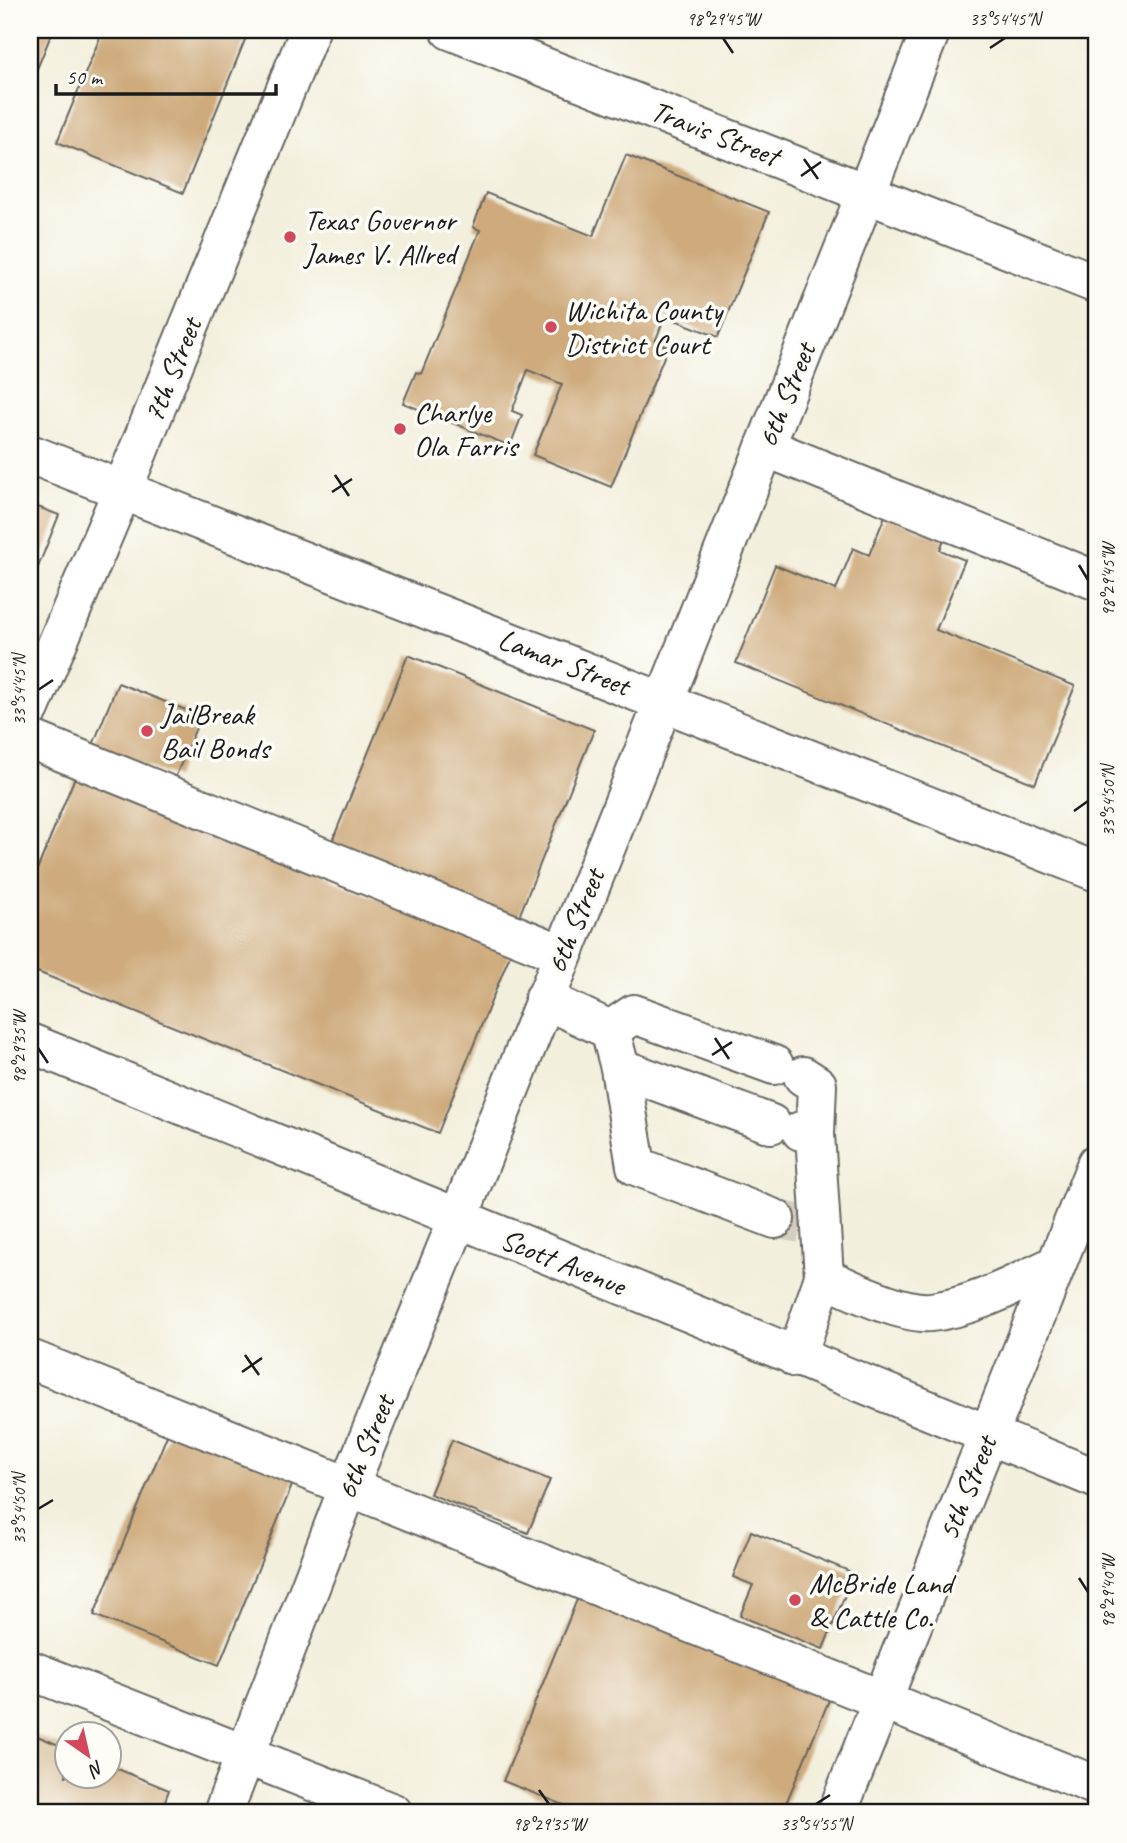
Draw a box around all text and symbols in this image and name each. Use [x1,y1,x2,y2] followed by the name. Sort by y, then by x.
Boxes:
[686,8,763,30] text: 98°29'45"W
[970,8,1044,30] text: 33°54'45"N
[56,52,276,96] scale bar
[66,64,104,90] text: 50 m
[646,91,788,176] street label: Travis Street
[302,201,460,273] place label: Texas Governor James V. Allred
[282,229,298,245] marker: Texas Governor James V. Allred
[565,291,725,363] place label: Wichita County District Court
[134,309,211,428] street label: 7th Street
[543,319,559,335] marker: Wichita County District Court
[748,334,825,453] street label: 6th Street
[414,393,520,465] place label: Charlye Ola Farris
[392,421,408,437] marker: Charlye Ola Farris
[1097,540,1119,617] text: 98°29'45"W
[493,620,638,705] street label: Lamar Street
[8,651,30,725] text: 33°54'45"N
[159,695,272,767] place label: JailBreak Bail Bonds
[139,723,155,739] marker: JailBreak Bail Bonds
[1097,762,1119,836] text: 33°54'50"N
[537,860,614,979] street label: 6th Street
[8,1008,30,1085] text: 98°29'35"W
[495,1220,633,1305] street label: Scott Avenue
[327,1386,404,1505] street label: 6th Street
[929,1427,1006,1546] street label: 5th Street
[8,1470,30,1544] text: 33°54'50"N
[1097,1552,1119,1629] text: 98°29'40"W
[809,1564,956,1636] place label: McBride Land & Cattle Co.
[787,1592,803,1608] marker: McBride Land & Cattle Co.
[52,1720,122,1790] north arrow
[83,1755,109,1783] text: N
[512,1813,589,1835] text: 98°29'35"W
[781,1813,855,1835] text: 33°54'55"N

